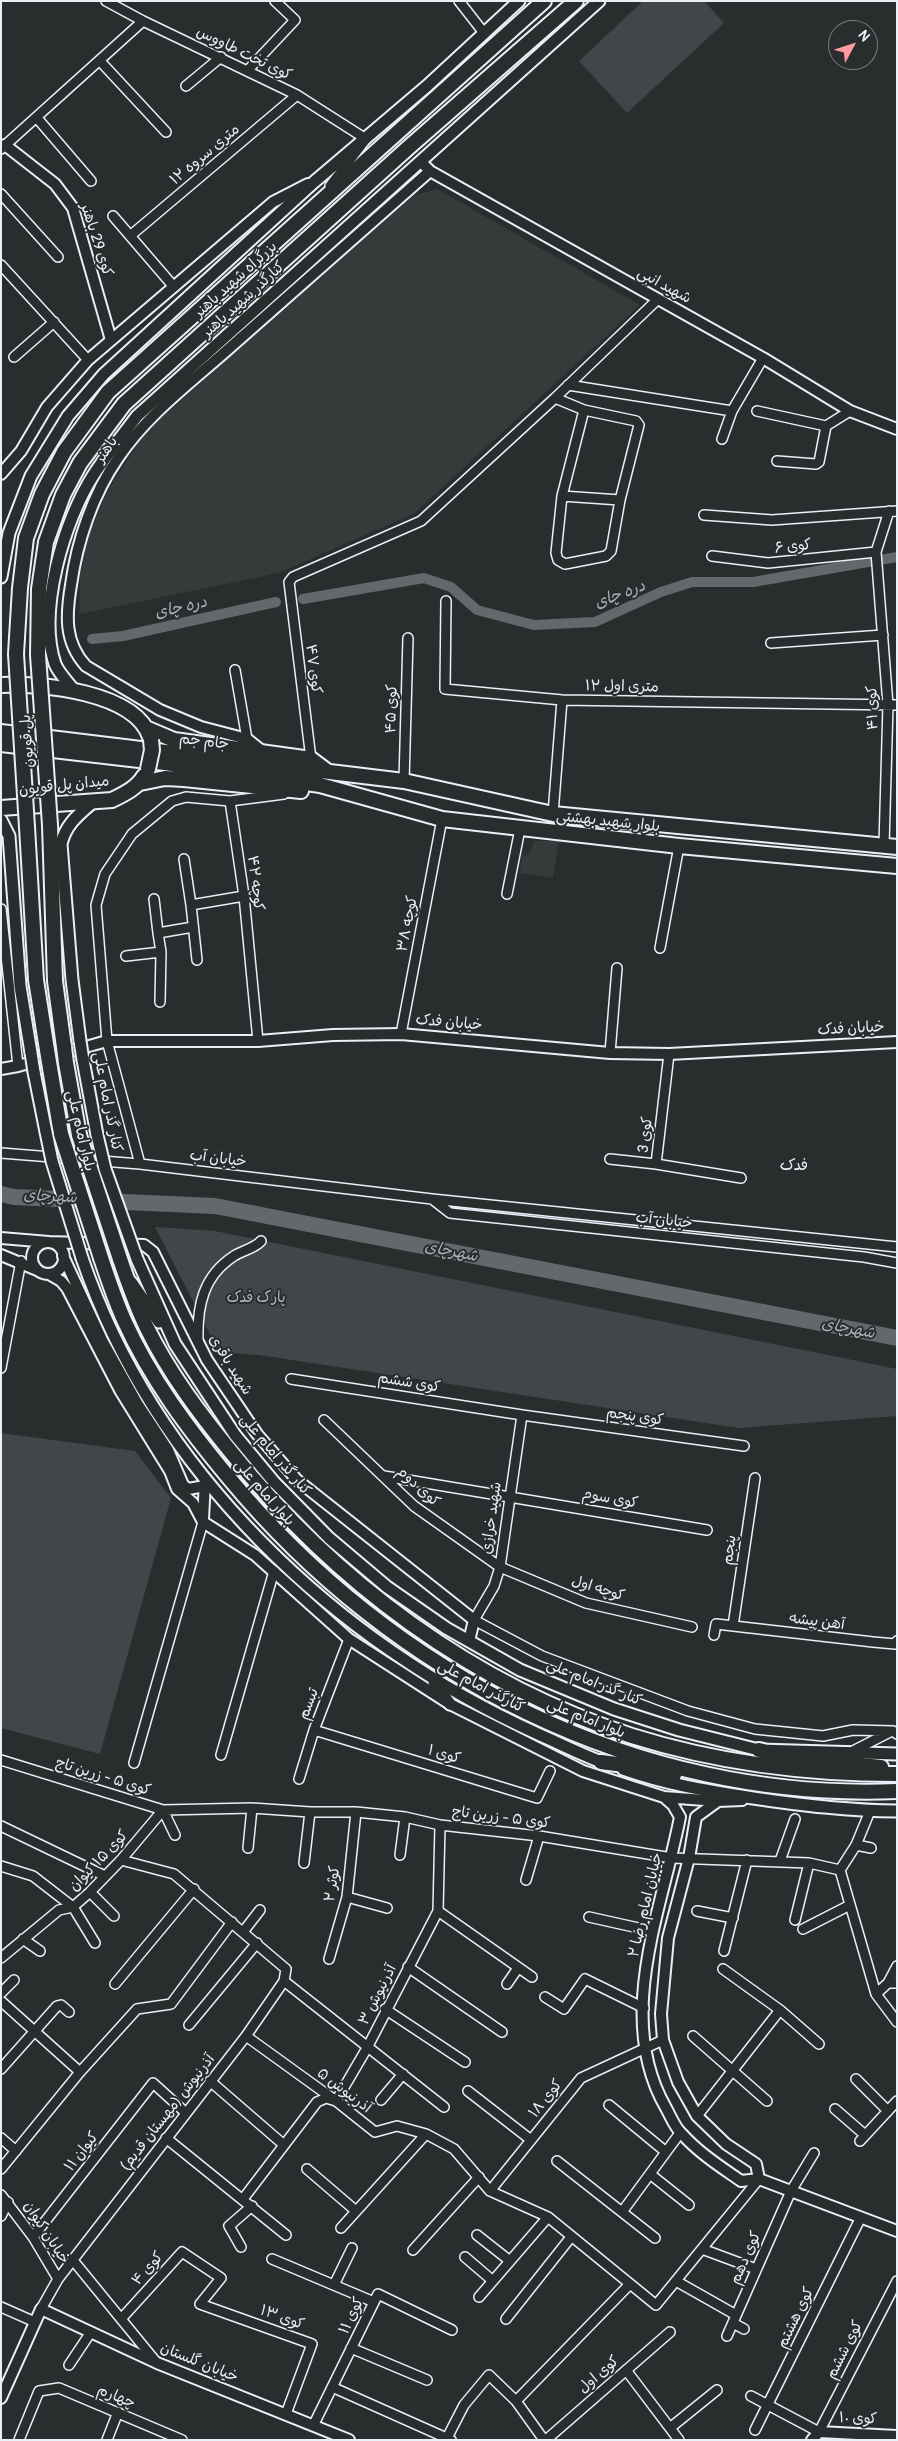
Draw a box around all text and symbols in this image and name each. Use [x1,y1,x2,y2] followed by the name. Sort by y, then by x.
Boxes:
[828,20,878,70] north arrow
[193,23,295,85] street label: کوی تخت طاووس
[855,27,874,45] text: N
[166,121,244,189] street label: ۱۲ متری سروه
[76,201,116,279] street label: کوی 29 باهنر
[191,238,281,322] street label: بزرگراه شهید باهنر
[199,258,289,342] street label: کنارگذر شهید باهنر
[634,264,694,308] street label: شهید انبی
[92,433,122,467] street label: باهنر
[774,536,812,558] street label: کوی ۶
[592,577,648,613] water label: دره چای
[153,593,209,623] water label: دره چای
[301,643,325,695] street label: کوی ۴۷
[585,677,659,697] street label: ۱۲ متری اول
[382,684,402,734] street label: کوی ۴۵
[864,686,882,730] street label: کوی ۴۱
[17,714,39,768] street label: پل قویون
[178,730,230,754] street label: جام جم
[18,772,110,800] street label: میدان پل قویون
[555,808,661,836] street label: بلوار شهید بهشتی
[243,855,267,911] street label: کوچه ۴۲
[394,894,422,954] street label: کوچه ۳۸
[415,1011,483,1035] street label: خیابان فدک
[817,1018,885,1040] street label: خیابان فدک
[89,1051,125,1153] street label: کنار گذر امام علی
[62,1089,98,1173] street label: بلوار امام علی
[635,1116,657,1154] street label: کوی 3
[188,1147,248,1171] street label: خیابان آب
[780,1156,808,1176] district label: فدک
[23,1186,77,1208] water label: شهرچای
[635,1209,693,1233] street label: خیابان آب
[423,1237,479,1267] water label: شهرچای
[226,1289,286,1307] park label: پارک فدک
[820,1314,876,1344] water label: شهرچای
[204,1331,256,1399] street label: شهید باقری
[376,1369,442,1397] street label: کوی ششم
[605,1404,665,1430] street label: کوی پنجم
[236,1411,314,1499] street label: کنار گذر امام علی
[230,1456,298,1530] street label: بلوار امام علی
[393,1463,443,1511] street label: کوی دوم
[478,1481,506,1555] street label: شهید خرازی
[581,1485,639,1513] street label: کوی سوم
[719,1534,741,1566] street label: پنجم
[569,1572,627,1606] street label: کوچه اول
[788,1610,846,1634] street label: آهن پیشه
[544,1656,644,1710] street label: کنار گذر امام علی
[435,1657,527,1717] street label: کنارگذر امام علی
[295,1686,323,1722] street label: تبسم
[544,1695,628,1743] street label: بلوار امام علی
[425,1742,463,1768] street label: کوی ۱
[53,1754,153,1800] street label: کوی ۵ - زرین تاج
[451,1803,551,1833] street label: کوی ۵ - زرین تاج
[65,1827,133,1895] street label: کوی ۱۵ کیوان
[625,1851,667,1959] street label: خیابان امام رضا ۲
[321,1865,345,1903] street label: کوثر ۲
[355,1962,401,2028] street label: آذرنیوش ۳
[117,2051,219,2175] street label: آذرنیوش (مهستان قدیم)
[313,2065,375,2117] street label: آذرنیوش ۵
[525,2076,567,2122] street label: کوی ۱۸
[61,2129,103,2175] street label: کیوان ۱۱
[19,2198,73,2268] street label: خیابان کیوان
[726,2229,766,2287] street label: کوی دهم
[128,2248,168,2290] street label: کوی ۴
[773,2284,819,2352] street label: کوی هشتم
[335,2295,369,2337] street label: کوی ۱۱
[258,2302,306,2334] street label: کوی ۱۳
[823,2318,867,2382] street label: کوی ششم
[157,2339,241,2387] street label: خیابان گلستان
[575,2352,623,2398] street label: کوی اول
[94,2381,138,2413] street label: چهارم
[839,2409,877,2429] street label: کوی ۱۰

